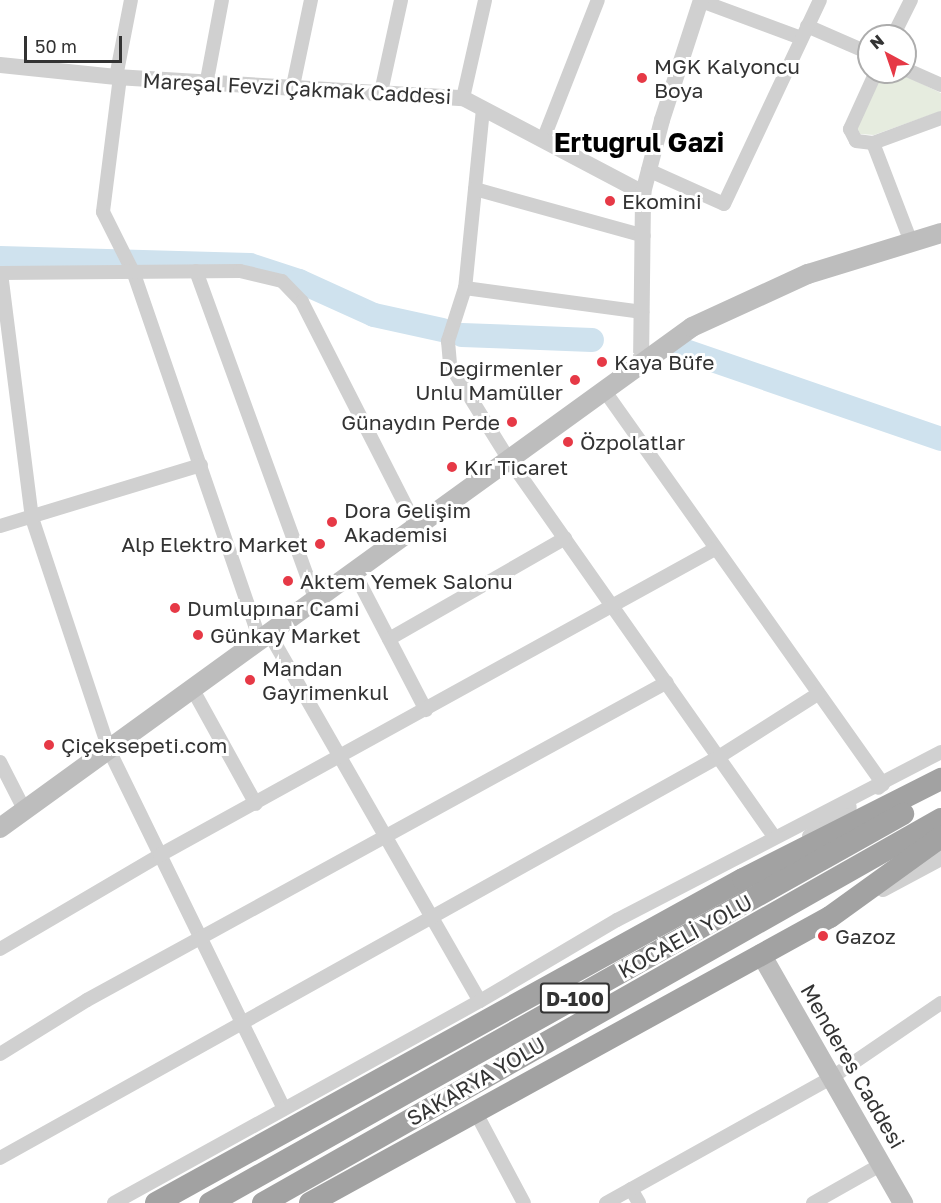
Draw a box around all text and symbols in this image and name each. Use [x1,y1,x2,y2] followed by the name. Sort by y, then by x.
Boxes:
[27,24,124,62] scale bar
[857,24,917,84] north arrow
[866,30,888,53] text: N
[35,35,77,57] text: 50 m
[654,53,800,103] place label: MGK Kalyoncu Boya
[142,67,452,109] street label: Mareşal Fevzi Çakmak Caddesi
[635,71,649,85] marker: MGK Kalyoncu Boya
[554,127,724,159] district label: Ertuğrul Gazi
[622,188,702,214] place label: Ekomini
[603,194,617,208] marker: Ekomini
[614,349,714,375] place label: Kaya Büfe
[415,355,563,405] place label: Değirmenler Unlu Mamüller
[595,355,609,369] marker: Kaya Büfe
[568,373,582,387] marker: Değirmenler Unlu Mamüller
[341,409,500,435] place label: Günaydın Perde
[505,415,519,429] marker: Günaydın Perde
[580,429,685,455] place label: Özpolatlar
[561,435,575,449] marker: Özpolatlar
[464,454,568,480] place label: Kır Ticaret
[445,460,459,474] marker: Kır Ticaret
[344,497,471,547] place label: Dora Gelişim Akademisi
[325,515,339,529] marker: Dora Gelişim Akademisi
[121,531,308,557] place label: Alp Elektro Market
[313,537,327,551] marker: Alp Elektro Market
[300,568,513,594] place label: Aktem Yemek Salonu
[281,574,295,588] marker: Aktem Yemek Salonu
[187,595,360,621] place label: Dumlupınar Cami
[168,601,182,615] marker: Dumlupınar Cami
[210,622,361,648] place label: Günkay Market
[191,628,205,642] marker: Günkay Market
[262,655,389,705] place label: Mandan Gayrimenkul
[243,673,257,687] marker: Mandan Gayrimenkul
[61,732,227,758] place label: Çiçeksepeti.com
[42,738,56,752] marker: Çiçeksepeti.com
[614,889,756,983] street label: KOCAELİ YOLU
[835,923,896,949] place label: Gazoz
[816,929,830,943] marker: Gazoz
[796,979,910,1153] street label: Menderes Caddesi
[539,981,611,1015] road number: D-100
[402,1031,550,1131] street label: SAKARYA YOLU

